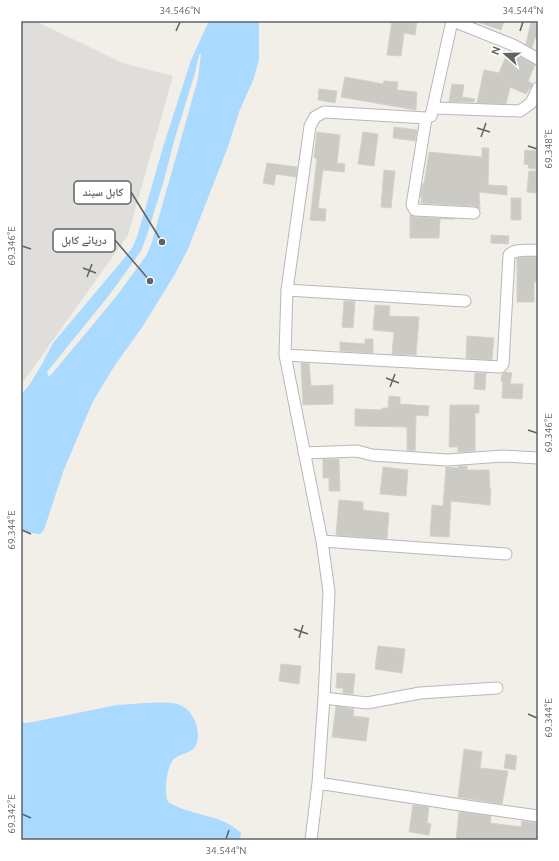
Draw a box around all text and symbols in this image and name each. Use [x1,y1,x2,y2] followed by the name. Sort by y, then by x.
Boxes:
[159,5,201,16] text: 34.546°N
[502,5,544,16] text: 34.544°N
[485,34,525,74] north arrow
[489,45,503,56] text: N
[543,129,554,169] text: 69.348°E
[74,181,131,204] callout: کابل سيند
[83,186,123,200] text: کابل سيند
[6,226,17,266] text: 69.346°E
[53,229,115,252] callout: دریائے کابل
[61,234,107,248] text: دریائے کابل
[543,413,554,453] text: 69.346°E
[6,510,17,550] text: 69.344°E
[543,698,554,738] text: 69.344°E
[6,794,17,834] text: 69.342°E
[205,845,247,856] text: 34.544°N

